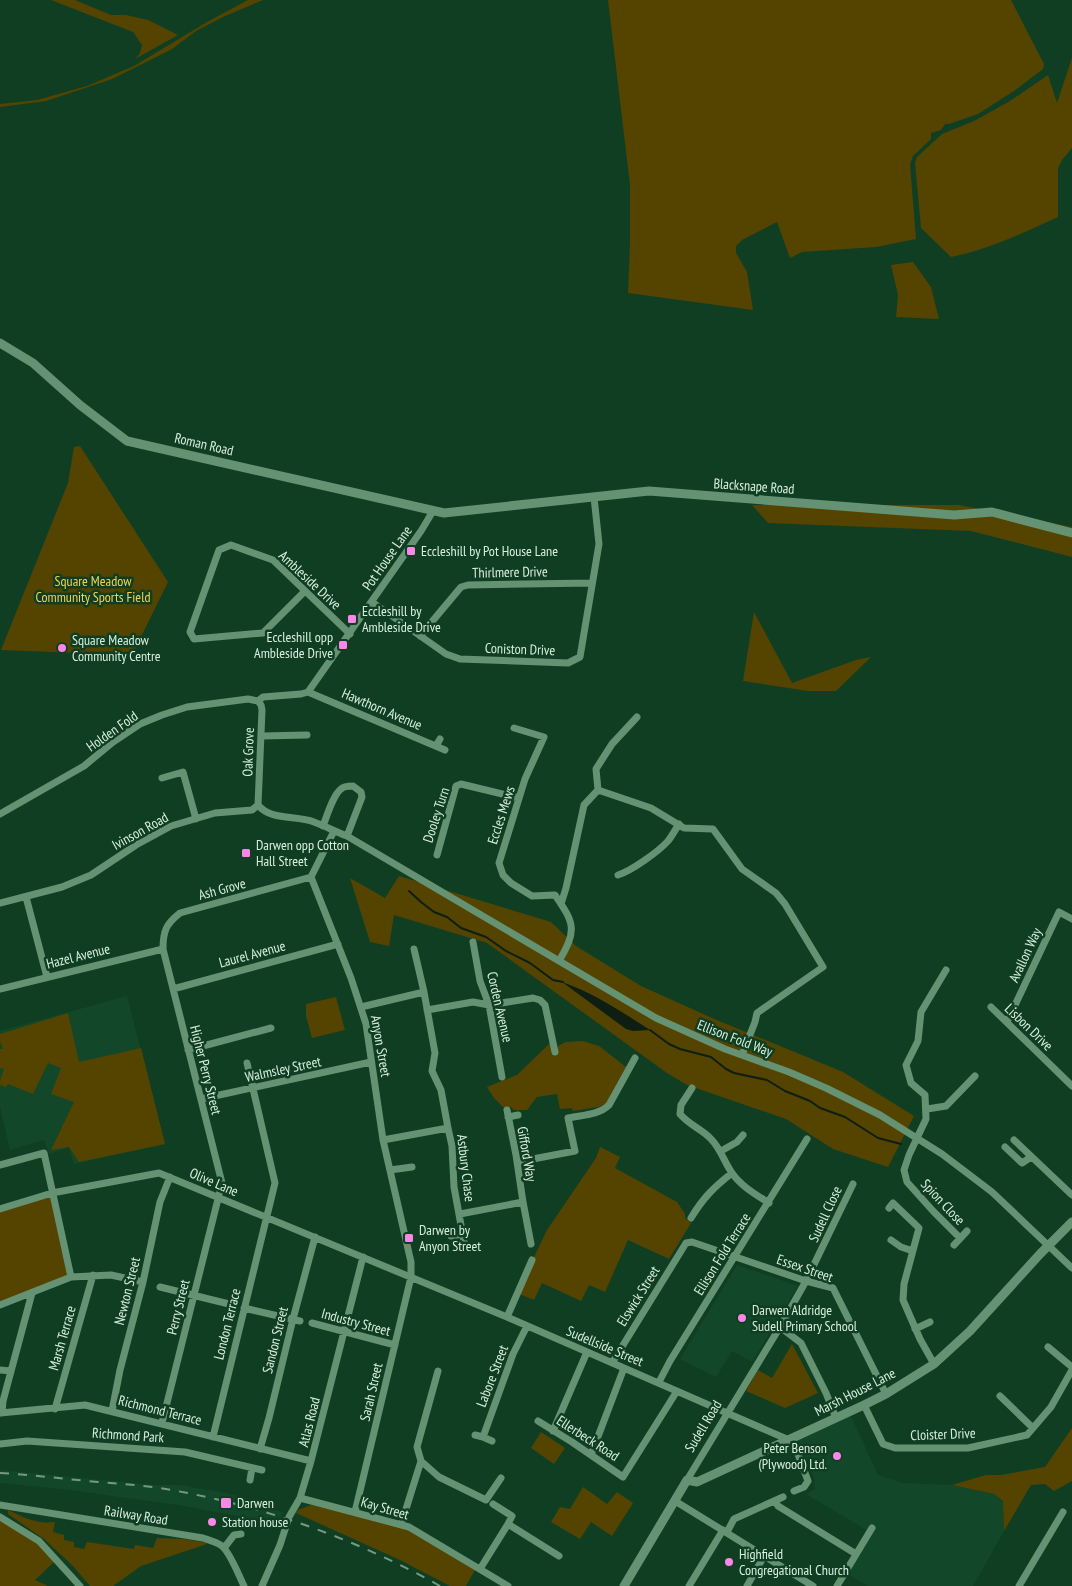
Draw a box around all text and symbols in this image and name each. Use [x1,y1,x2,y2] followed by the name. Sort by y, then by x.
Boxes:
[173,428,235,460] street label: Roman Road
[713,474,795,498] street label: Blacksnape Road
[358,522,416,594] street label: Pot House Lane
[421,542,558,560] place label: Eccleshill by Pot House Lane
[405,545,417,557] marker: Eccleshill by Pot House Lane
[275,547,345,614] street label: Ambleside Drive
[472,562,548,582] street label: Thirlmere Drive
[36,572,150,606] park label: Square Meadow Community Sports Field
[362,602,441,636] place label: Eccleshill by Ambleside Drive
[346,613,358,625] marker: Eccleshill by Ambleside Drive
[254,628,333,662] place label: Eccleshill opp Ambleside Drive
[72,631,161,665] place label: Square Meadow Community Centre
[337,639,349,651] marker: Eccleshill opp Ambleside Drive
[485,639,556,659] street label: Coniston Drive
[56,642,68,654] marker: Square Meadow Community Centre
[339,684,425,734] street label: Hawthorn Avenue
[83,707,141,755] street label: Holden Fold
[238,727,258,777] street label: Oak Grove
[483,783,519,846] street label: Eccles Mews
[419,785,453,845] street label: Dooley Turn
[109,808,171,854] street label: Ivinson Road
[256,836,349,870] place label: Darwen opp Cotton Hall Street
[240,847,252,859] marker: Darwen opp Cotton Hall Street
[196,874,248,904] street label: Ash Grove
[1004,924,1046,985] street label: Avallon Way
[217,936,287,972] street label: Laurel Avenue
[44,939,112,973] street label: Hazel Avenue
[483,970,517,1044] street label: Corden Avenue
[1001,1000,1057,1055] street label: Lisbon Drive
[367,1014,395,1078] street label: Anyon Street
[695,1015,776,1061] street label: Ellison Fold Way
[186,1023,226,1117] street label: Higher Perry Street
[243,1052,323,1086] street label: Walmsley Street
[513,1125,541,1184] street label: Gifford Way
[453,1133,479,1203] street label: Astbury Chase
[187,1164,241,1200] street label: Olive Lane
[917,1175,969,1229] street label: Spion Close
[804,1183,846,1245] street label: Sudell Close
[690,1209,755,1298] street label: Ellison Fold Terrace
[419,1221,481,1255] place label: Darwen by Anyon Street
[403,1232,415,1244] marker: Darwen by Anyon Street
[774,1250,836,1286] street label: Essex Street
[110,1255,144,1327] street label: Newton Street
[613,1263,664,1329] street label: Elswick Street
[162,1277,194,1336] street label: Perry Street
[209,1286,245,1361] street label: London Terrace
[752,1301,858,1335] place label: Darwen Aldridge Sudell Primary School
[44,1303,80,1372] street label: Marsh Terrace
[319,1304,393,1340] street label: Industry Street
[258,1305,292,1375] street label: Sandon Street
[736,1312,748,1324] marker: Darwen Aldridge Sudell Primary School
[564,1322,646,1370] street label: Sudellside Street
[472,1342,512,1410] street label: Labore Street
[356,1361,386,1423] street label: Sarah Street
[812,1364,899,1420] street label: Marsh House Lane
[116,1391,204,1429] street label: Richmond Terrace
[294,1395,324,1449] street label: Atlas Road
[681,1397,725,1455] street label: Sudell Road
[553,1411,623,1465] street label: Ellerbeck Road
[91,1424,165,1447] street label: Richmond Park
[910,1424,976,1444] street label: Cloister Drive
[759,1439,827,1473] place label: Peter Benson (Plywood) Ltd.
[831,1450,843,1462] marker: Peter Benson (Plywood) Ltd.
[359,1493,411,1523] street label: Kay Street
[237,1494,274,1512] place label: Darwen
[219,1496,233,1510] marker: Darwen
[103,1501,169,1529] street label: Railway Road
[222,1513,289,1531] place label: Station house
[206,1516,218,1528] marker: Station house
[739,1545,849,1579] place label: Highfield Congregational Church
[723,1556,735,1568] marker: Highfield Congregational Church

